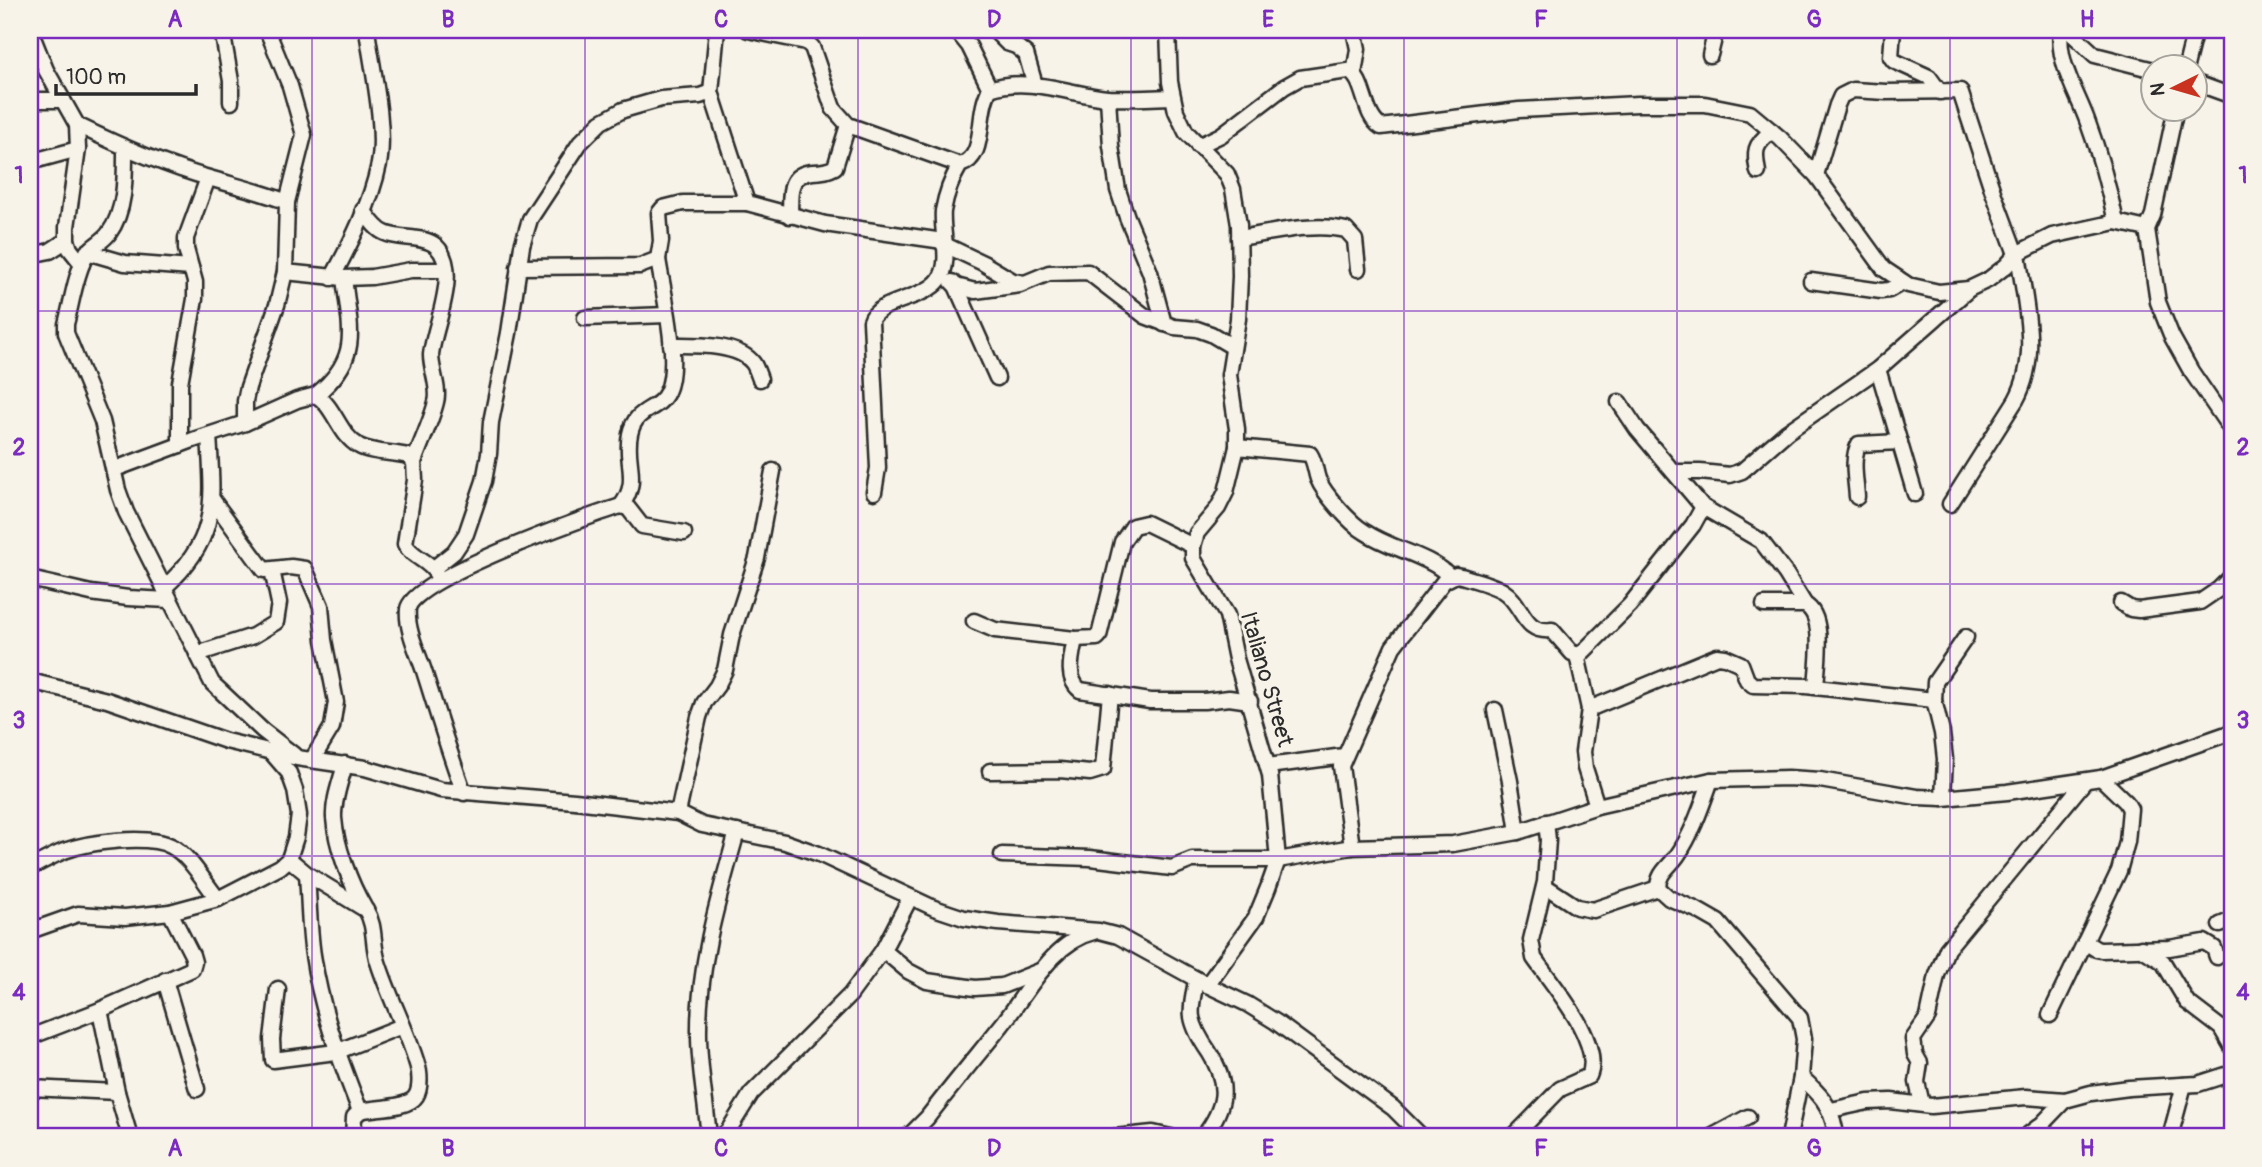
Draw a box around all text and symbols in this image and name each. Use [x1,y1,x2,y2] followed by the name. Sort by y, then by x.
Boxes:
[168,5,183,34] text: A
[441,5,455,34] text: B
[714,5,728,34] text: C
[987,5,1001,34] text: D
[1262,5,1274,34] text: E
[1534,5,1548,34] text: F
[1806,5,1822,34] text: G
[2080,5,2094,34] text: H
[56,52,196,96] scale bar
[2140,52,2210,122] north arrow
[66,64,126,91] text: 100 m
[2146,82,2171,97] text: N
[15,161,24,190] text: 1
[2239,161,2248,190] text: 1
[13,433,26,462] text: 2
[2237,433,2250,462] text: 2
[1234,608,1300,751] street label: Italiano Street
[13,706,25,735] text: 3
[2237,706,2249,735] text: 3
[12,978,26,1007] text: 4
[2236,978,2250,1007] text: 4
[168,1134,183,1163] text: A
[441,1134,455,1163] text: B
[714,1134,728,1163] text: C
[987,1134,1001,1163] text: D
[1262,1134,1274,1163] text: E
[1534,1134,1548,1163] text: F
[1806,1134,1822,1163] text: G
[2080,1134,2094,1163] text: H

